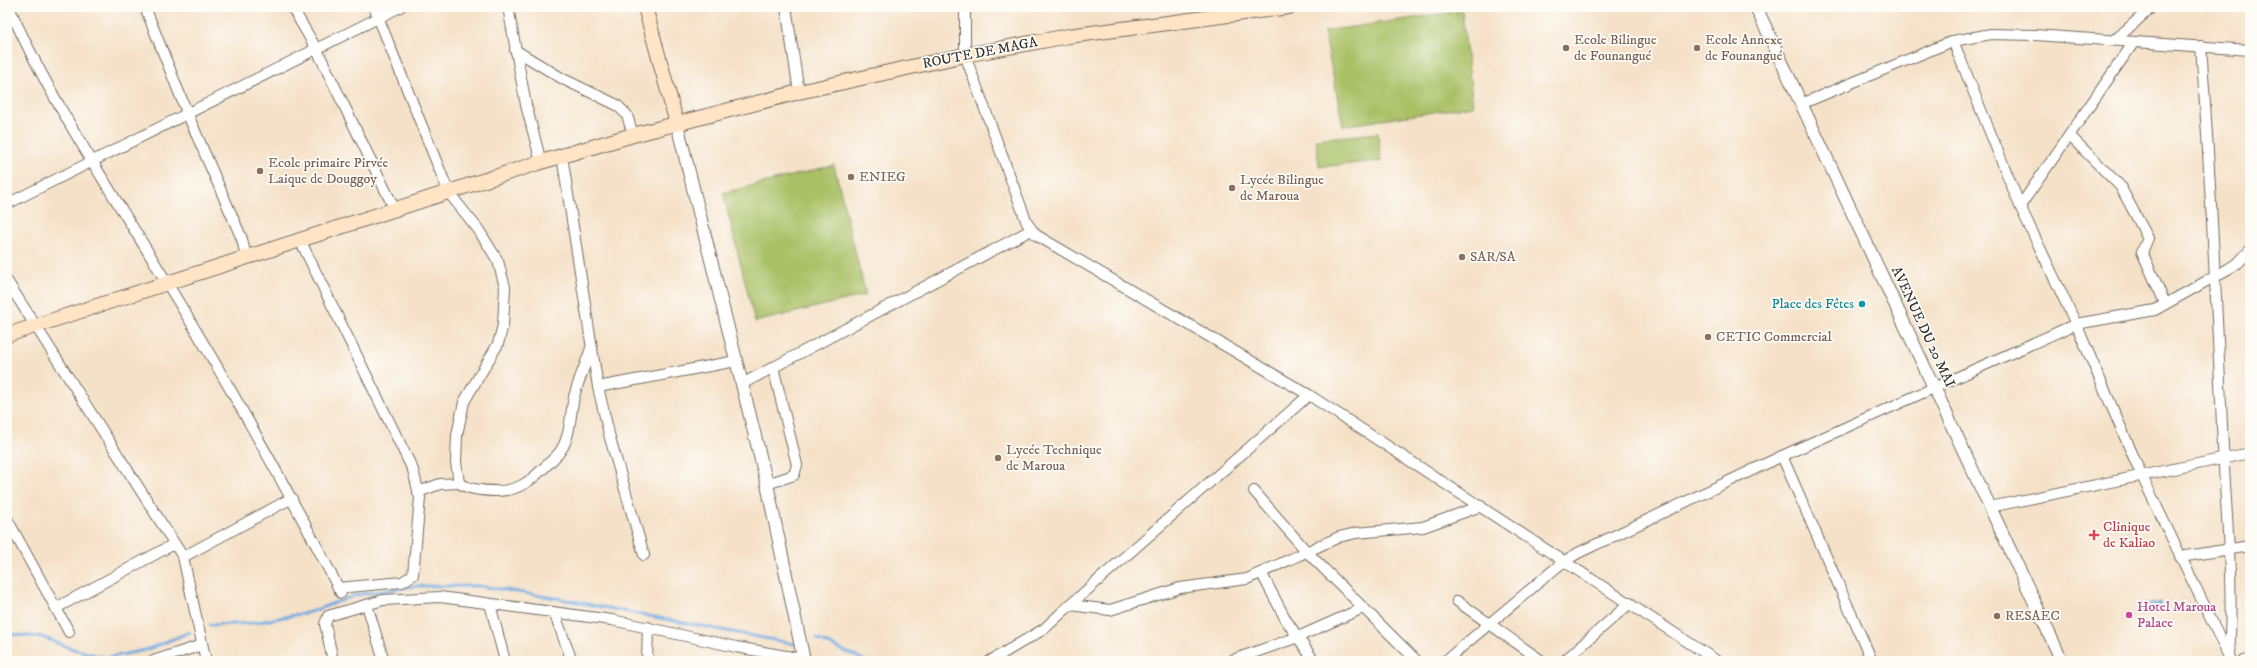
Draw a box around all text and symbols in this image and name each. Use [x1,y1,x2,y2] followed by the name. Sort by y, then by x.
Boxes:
[1574,31,1657,65] place label: Ecole Bilingue de Founangué
[1705,31,1783,65] place label: Ecole Annexe de Founangué
[921,33,1040,73] street label: ROUTE DE MAGA
[1561,43,1571,53] marker: Ecole Bilingue de Founangué
[1692,43,1702,53] marker: Ecole Annexe de Founangué
[268,154,389,188] place label: Ecole primaire Pirvée Laique de Douggoy
[255,166,265,176] marker: Ecole primaire Pirvée Laique de Douggoy
[859,168,906,186] place label: ENIEG
[1240,171,1324,205] place label: Lycée Bilingue de Maroua
[846,172,856,182] marker: ENIEG
[1227,183,1237,193] marker: Lycée Bilingue de Maroua
[1470,248,1517,266] place label: SAR/SA
[1457,252,1467,262] marker: SAR/SA
[1887,264,1959,391] street label: AVENUE DU 20 MAI
[1772,295,1854,313] place label: Place des Fêtes
[1857,299,1867,309] marker: Place des Fêtes
[1716,328,1832,346] place label: CETIC Commercial
[1703,332,1713,342] marker: CETIC Commercial
[1006,441,1102,475] place label: Lycée Technique de Maroua
[993,453,1003,463] marker: Lycée Technique de Maroua
[2103,518,2155,552] place label: Clinique de Kaliao
[2088,529,2100,541] marker: Clinique de Kaliao
[2137,598,2216,632] place label: Hotel Maroua Palace
[2005,607,2060,625] place label: RESAEC
[2124,610,2134,620] marker: Hotel Maroua Palace
[1992,611,2002,621] marker: RESAEC

